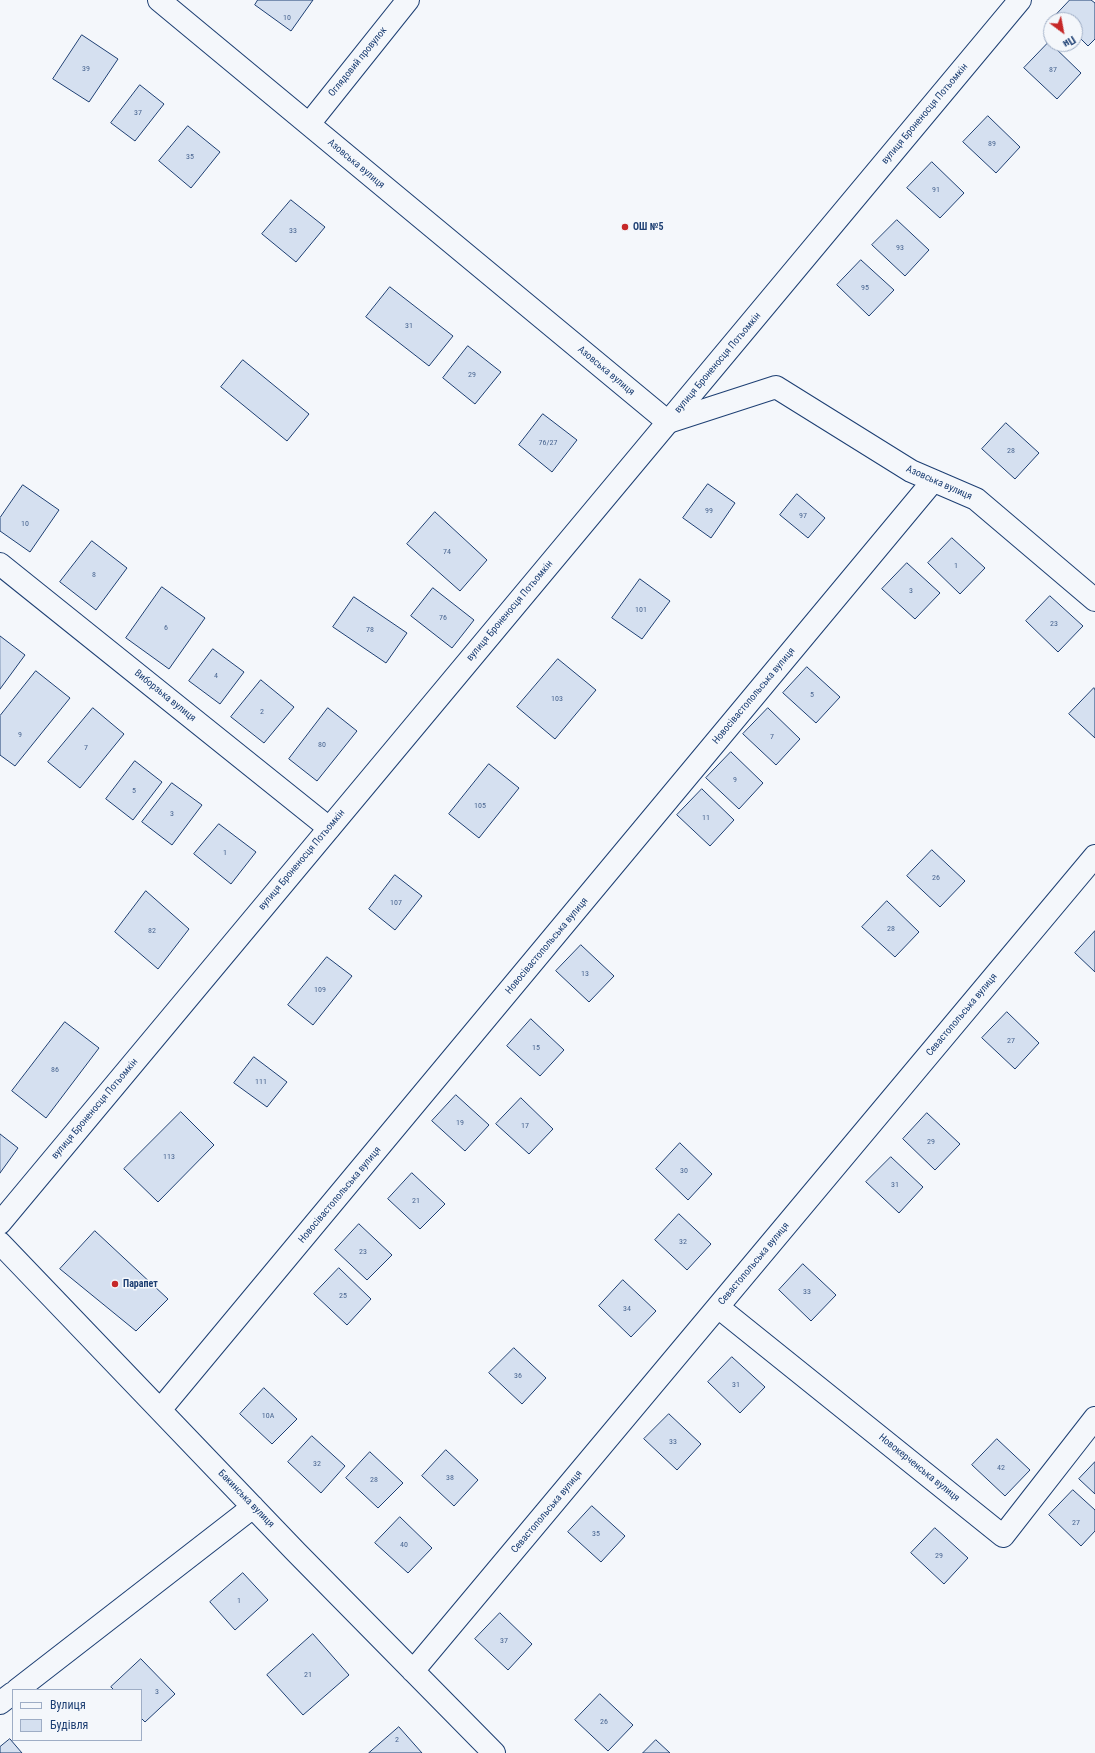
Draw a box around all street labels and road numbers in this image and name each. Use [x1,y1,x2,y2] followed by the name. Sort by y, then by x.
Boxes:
[326,25,390,99] street label: Оглядовий провулок
[879,61,971,167] street label: вулиця Броненосця Потьомкін
[325,137,387,191] street label: Азовська вулиця
[672,310,764,416] street label: вулиця Броненосця Потьомкін
[575,344,637,398] street label: Азовська вулиця
[904,463,974,503] street label: Азовська вулиця
[464,558,556,664] street label: вулиця Броненосця Потьомкін
[710,645,798,747] street label: Новосівастопольська вулиця
[132,667,198,725] street label: Виборзька вулиця
[256,807,348,913] street label: вулиця Броненосця Потьомкін
[503,895,591,997] street label: Новосівастопольська вулиця
[924,971,1000,1059] street label: Севастопольська вулиця
[49,1056,141,1162] street label: вулиця Броненосця Потьомкін
[296,1144,384,1246] street label: Новосівастопольська вулиця
[716,1220,792,1308] street label: Севастопольська вулиця
[876,1432,962,1504] street label: Новокерченська вулиця
[215,1468,277,1530] street label: Бакинська вулиця
[509,1468,585,1556] street label: Севастопольська вулиця

